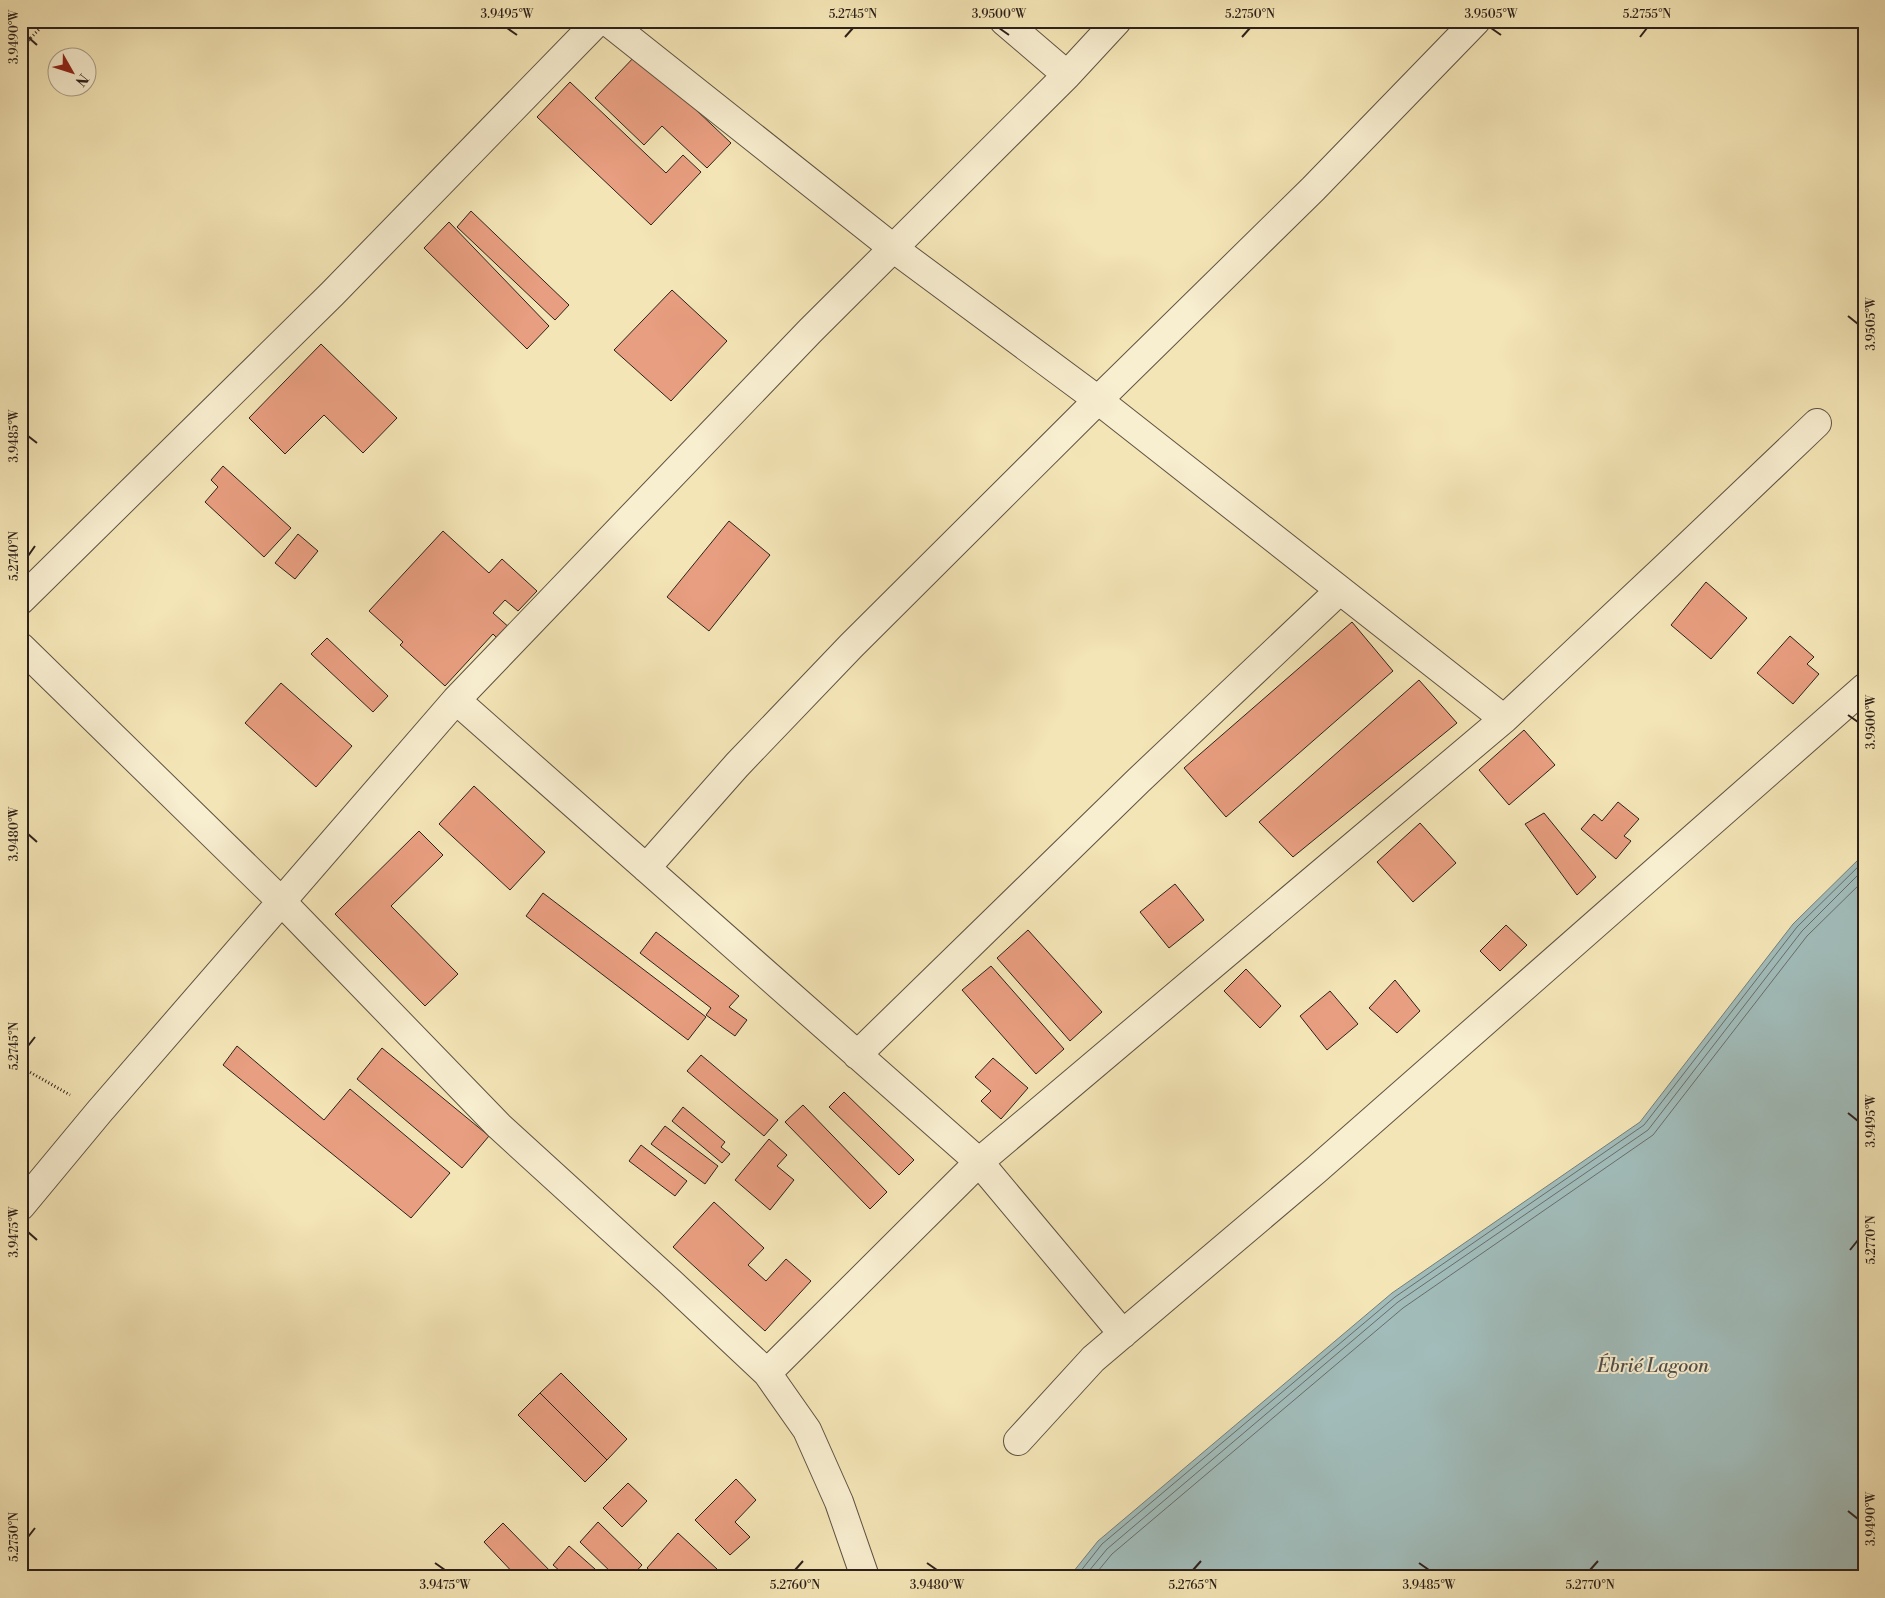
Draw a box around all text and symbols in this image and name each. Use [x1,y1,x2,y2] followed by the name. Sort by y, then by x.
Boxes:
[481,7,535,22] text: 3.9495°W
[829,7,877,22] text: 5.2745°N
[972,7,1027,22] text: 3.9500°W
[1225,7,1275,22] text: 5.2750°N
[1464,7,1519,22] text: 3.9505°W
[1623,7,1671,22] text: 5.2755°N
[7,9,22,64] text: 3.9490°W
[48,48,98,98] north arrow
[71,70,92,90] text: N
[1864,296,1879,351] text: 3.9505°W
[7,408,22,462] text: 3.9485°W
[7,531,22,581] text: 5.2740°N
[1864,694,1879,749] text: 3.9500°W
[7,806,22,861] text: 3.9480°W
[7,1022,22,1070] text: 5.2745°N
[1864,1093,1879,1147] text: 3.9495°W
[7,1205,22,1257] text: 3.9475°W
[1864,1215,1879,1265] text: 5.2770°N
[1596,1353,1709,1378] water label: Ébrié Lagoon
[1864,1491,1879,1546] text: 3.9490°W
[7,1512,22,1562] text: 5.2750°N
[420,1578,472,1593] text: 3.9475°W
[770,1578,820,1593] text: 5.2760°N
[910,1578,965,1593] text: 3.9480°W
[1169,1578,1218,1593] text: 5.2765°N
[1403,1578,1457,1593] text: 3.9485°W
[1565,1578,1615,1593] text: 5.2770°N

